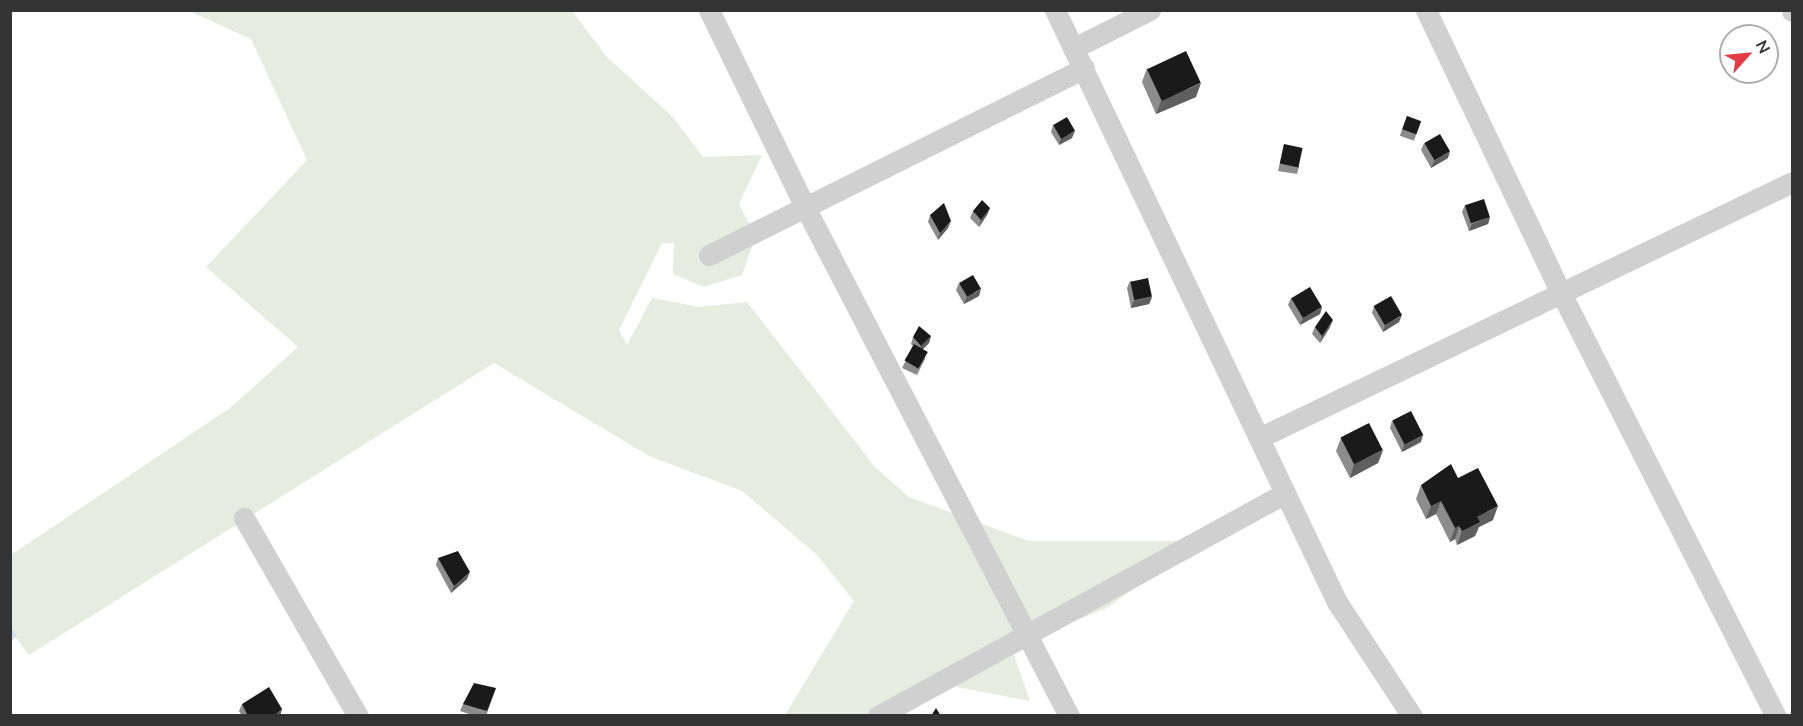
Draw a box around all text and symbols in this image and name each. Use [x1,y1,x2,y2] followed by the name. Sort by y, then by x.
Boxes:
[1719,24,1779,84] north arrow
[1752,37,1775,57] text: N

